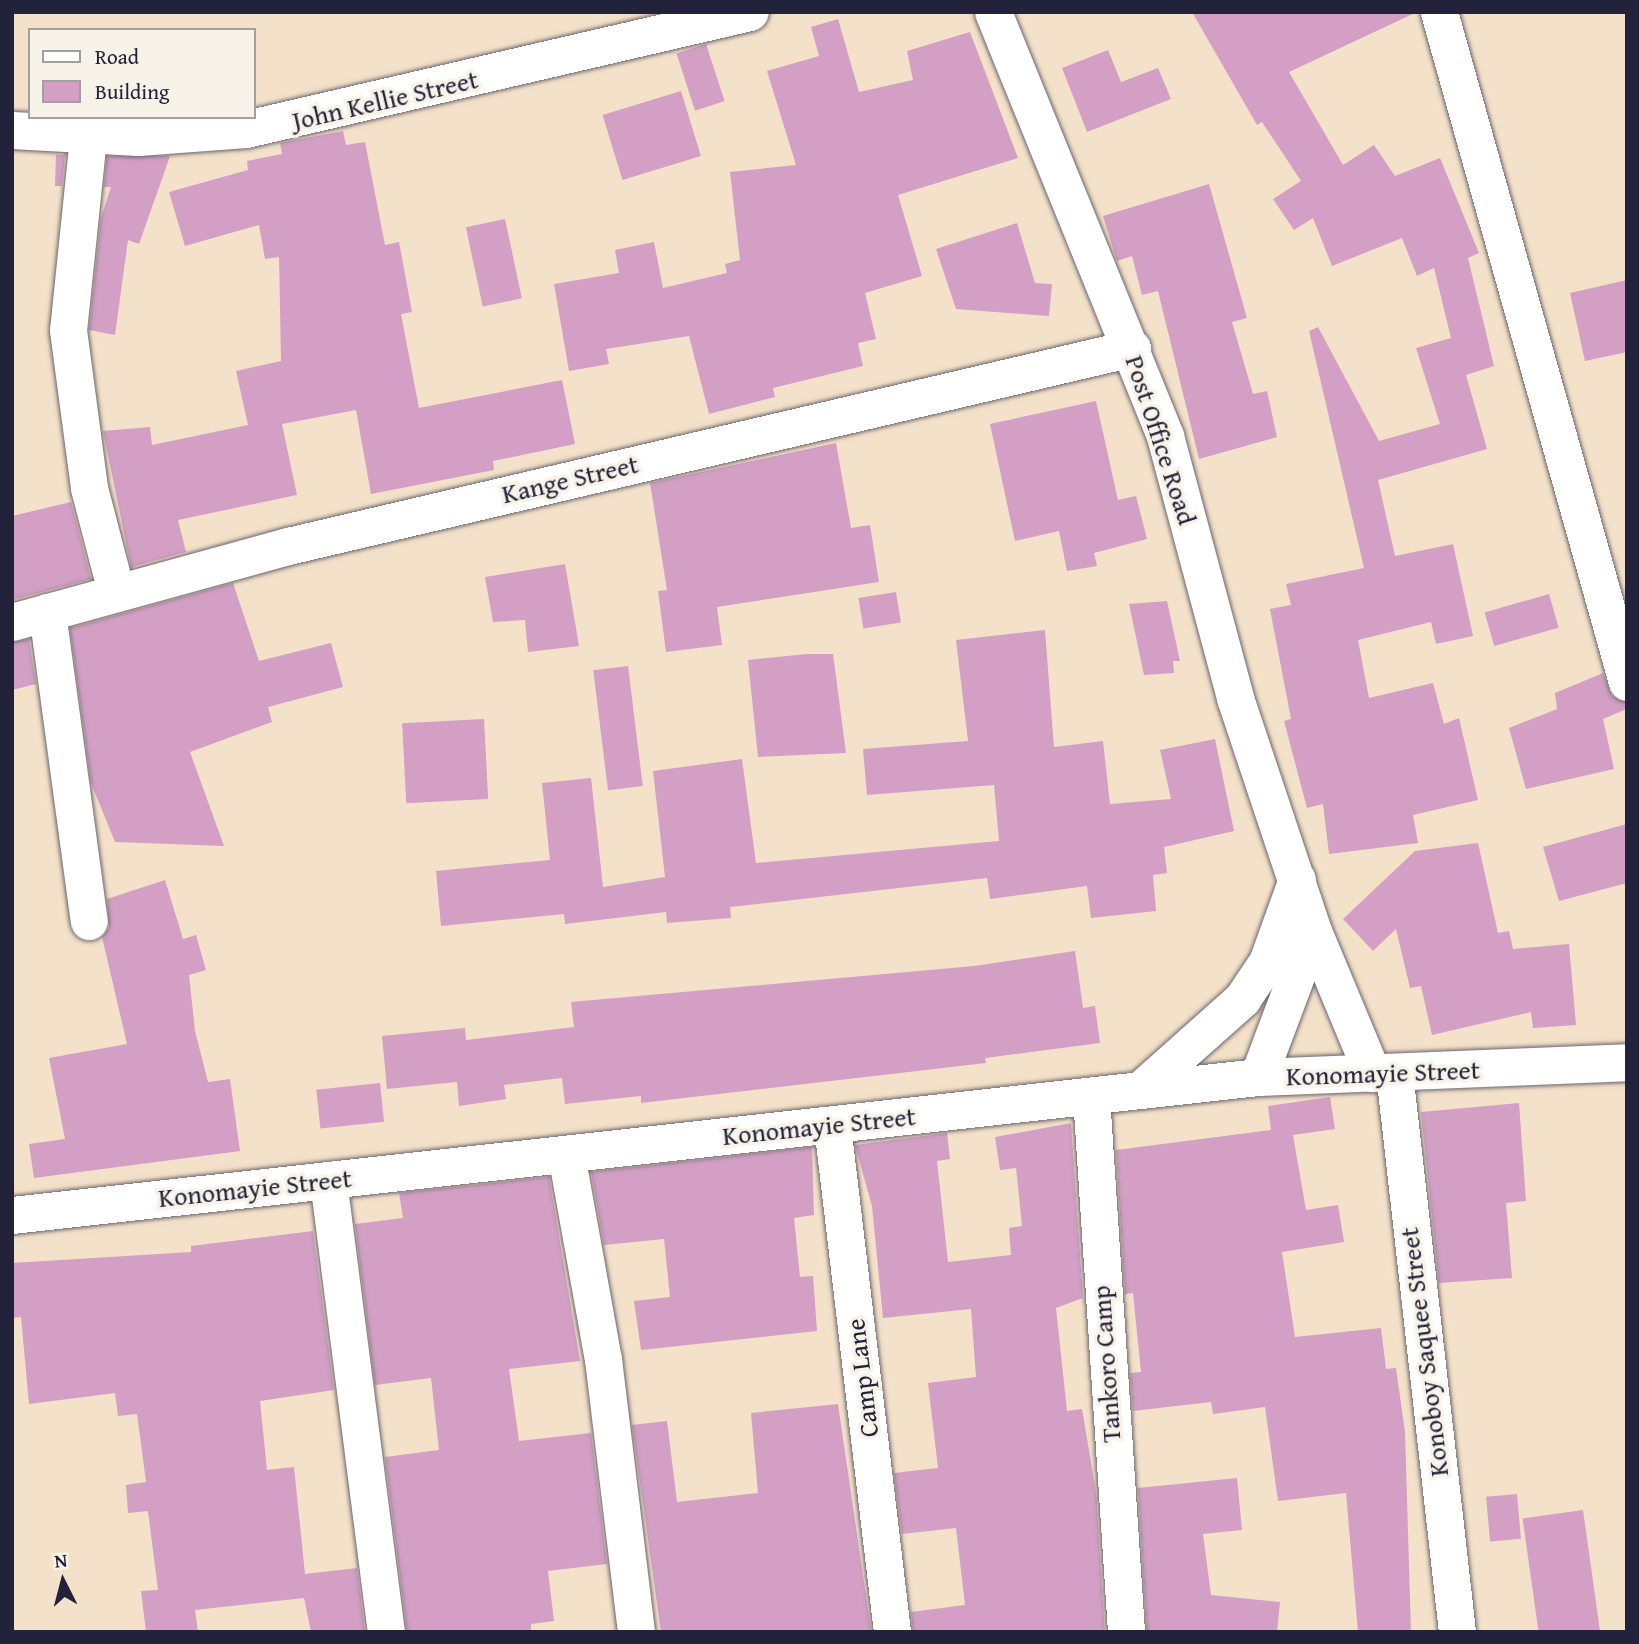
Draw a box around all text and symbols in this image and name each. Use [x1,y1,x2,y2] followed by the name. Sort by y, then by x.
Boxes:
[28,28,256,119] legend
[95,41,139,72] text: Road
[289,63,481,137] street label: John Kellie Street
[95,76,169,107] text: Building
[1119,351,1203,529] street label: Post Office Road
[499,448,641,510] street label: Kange Street
[1286,1054,1480,1092] street label: Konomayie Street
[721,1100,917,1152] street label: Konomayie Street
[157,1162,353,1214] street label: Konomayie Street
[1393,1226,1455,1478] street label: Konoboy Saquee Street
[1085,1284,1127,1444] street label: Tankoro Camp
[839,1317,885,1439] street label: Camp Lane
[28,1546,98,1616] north arrow
[53,1546,69,1575] text: N

